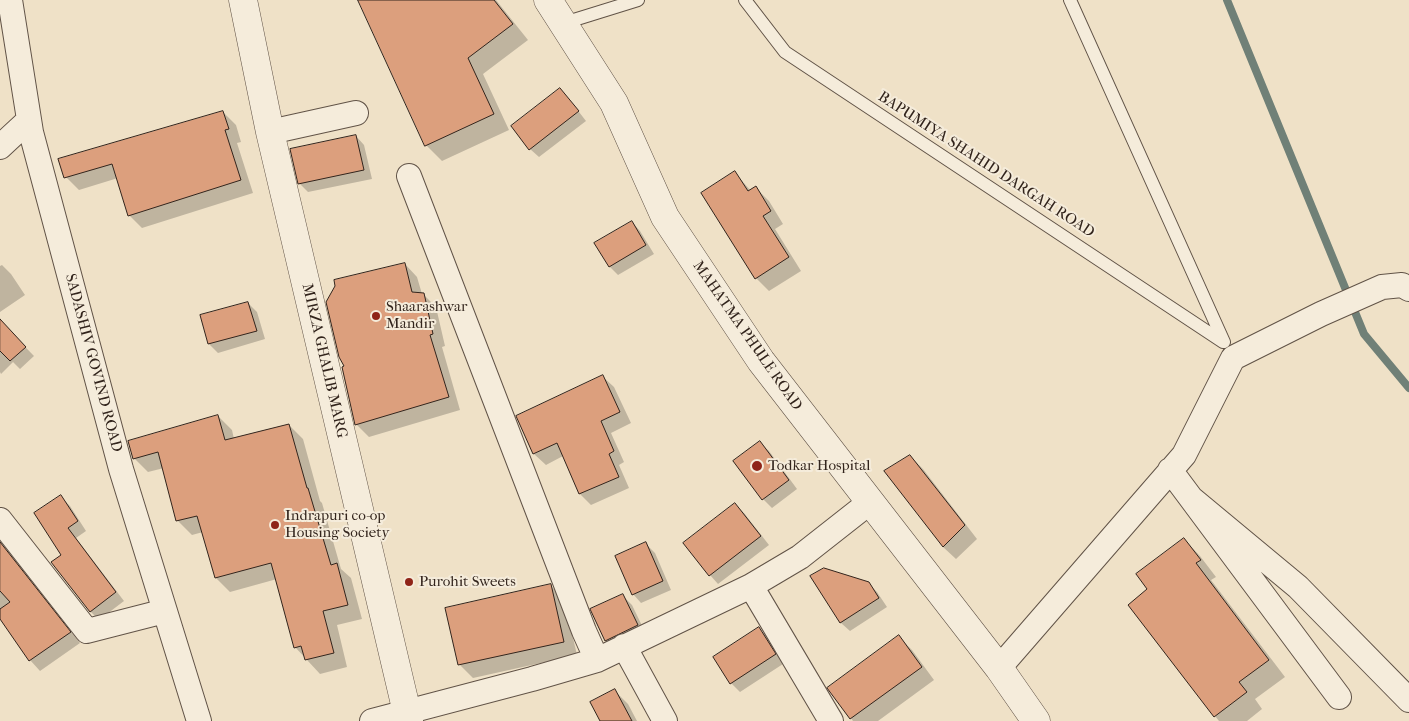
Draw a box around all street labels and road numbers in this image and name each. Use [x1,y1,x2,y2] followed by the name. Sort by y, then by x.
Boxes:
[874,88,1098,242] street label: BAPUMIYA SHAHID DARGAH ROAD
[688,258,806,414] street label: MAHATMA PHULE ROAD
[61,272,125,454] street label: SADASHIV GOVIND ROAD
[297,282,351,440] street label: MIRZA GHALIB MARG

